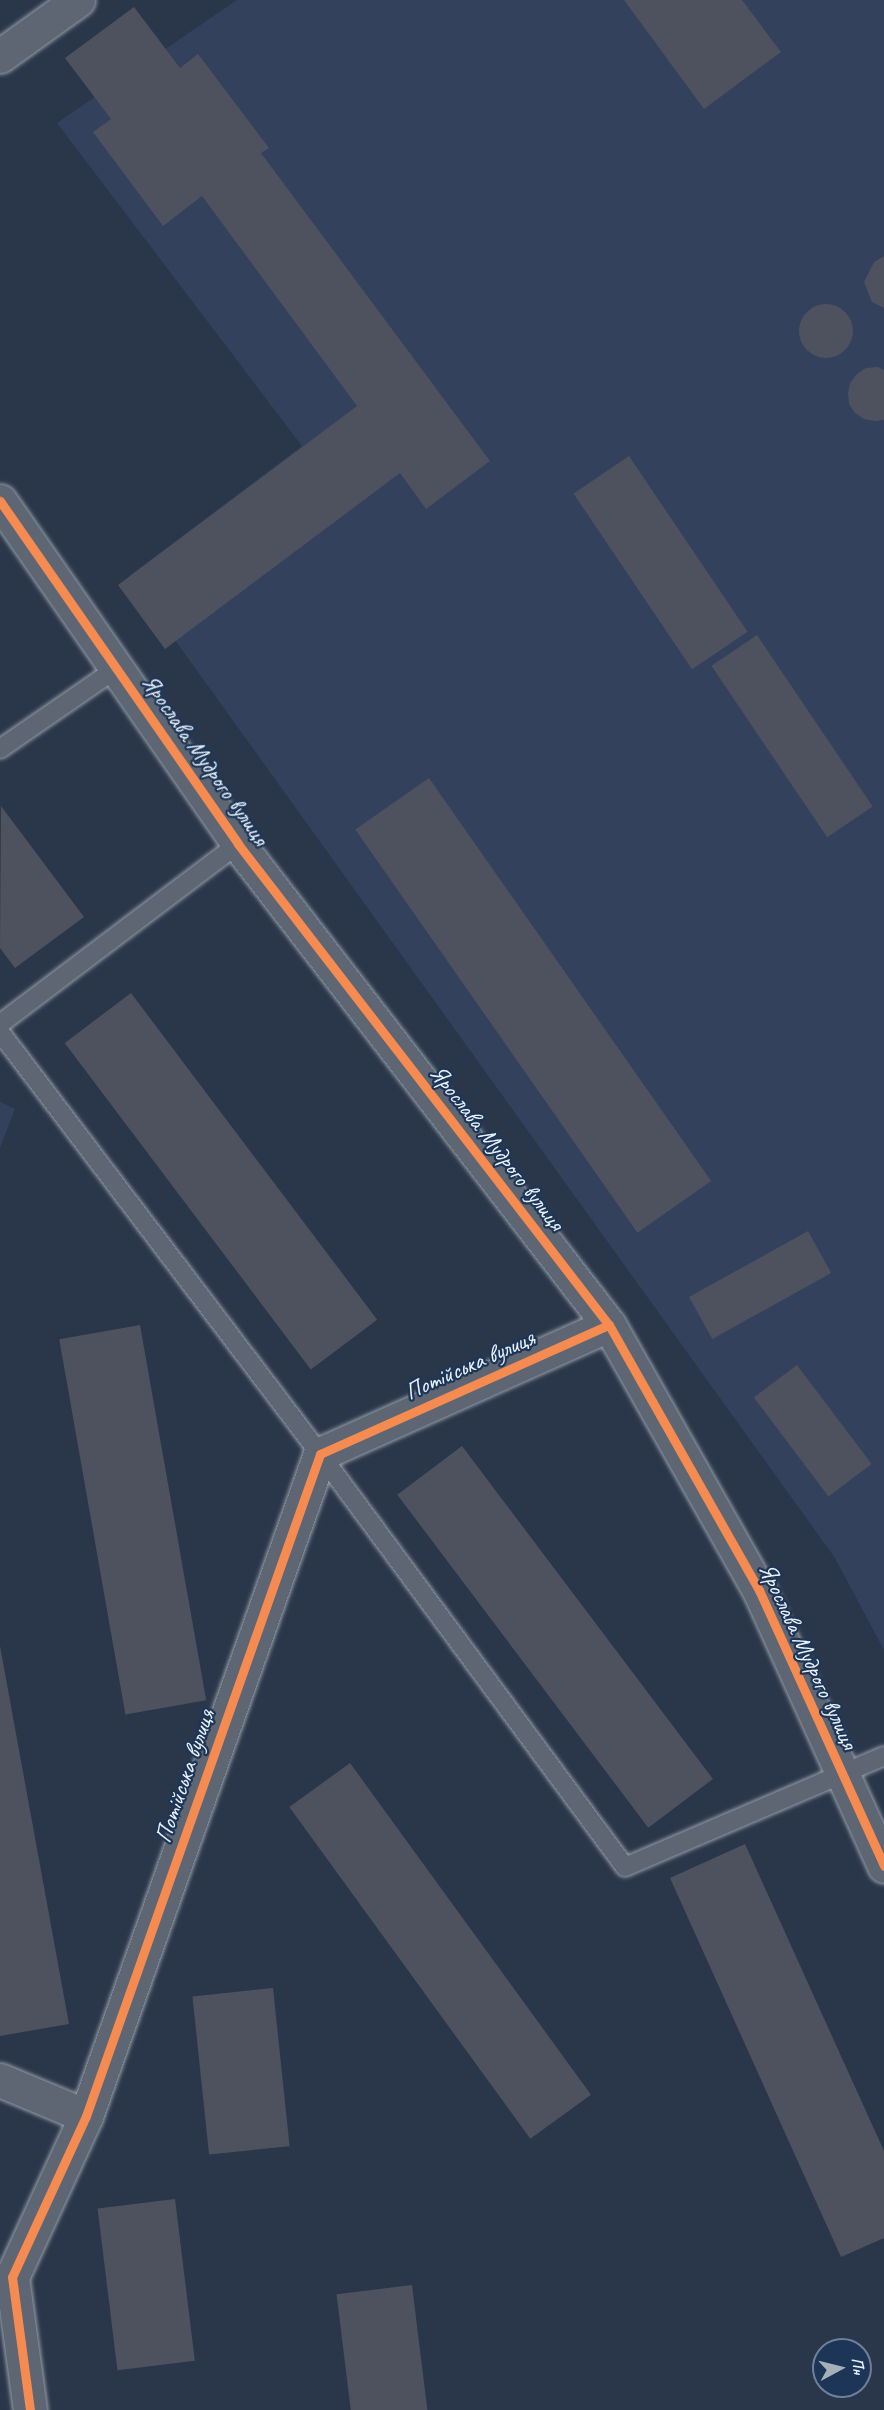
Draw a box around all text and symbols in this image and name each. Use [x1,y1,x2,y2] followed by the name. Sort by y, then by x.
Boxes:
[135,669,275,851] street label: Ярослава Мудрого вулиця
[424,1060,570,1236] street label: Ярослава Мудрого вулиця
[400,1323,540,1407] street label: Потійська вулиця
[752,1559,864,1753] street label: Ярослава Мудрого вулиця
[149,1705,221,1847] street label: Потійська вулиця
[812,2338,872,2398] north arrow
[847,2357,869,2376] text: Пн

